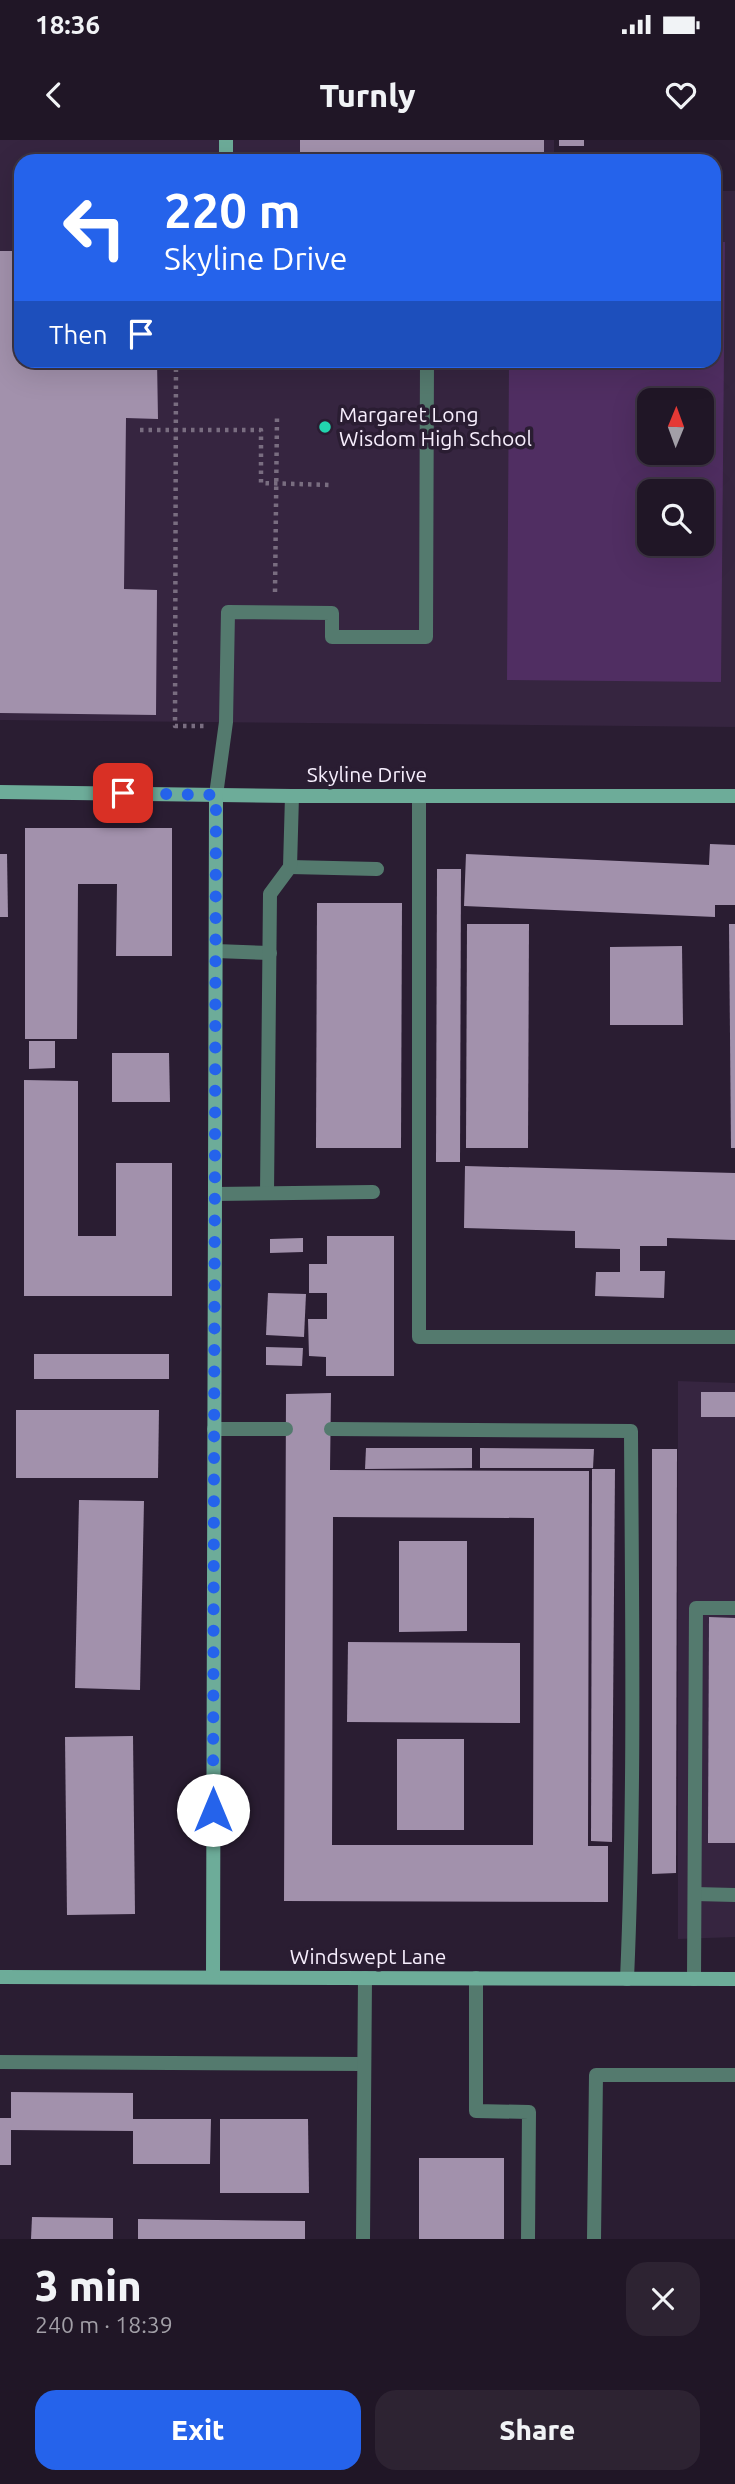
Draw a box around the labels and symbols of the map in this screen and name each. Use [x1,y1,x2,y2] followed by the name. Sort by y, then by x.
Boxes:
[637,388,714,466] north arrow
[339,402,532,450] place label: Margaret Long Wisdom High School
[317,419,333,435] marker: Margaret Long Wisdom High School
[307,762,427,786] street label: Skyline Drive
[93,763,153,823] pin
[176,1773,250,1847] position arrow
[290,1944,446,1968] street label: Windswept Lane

